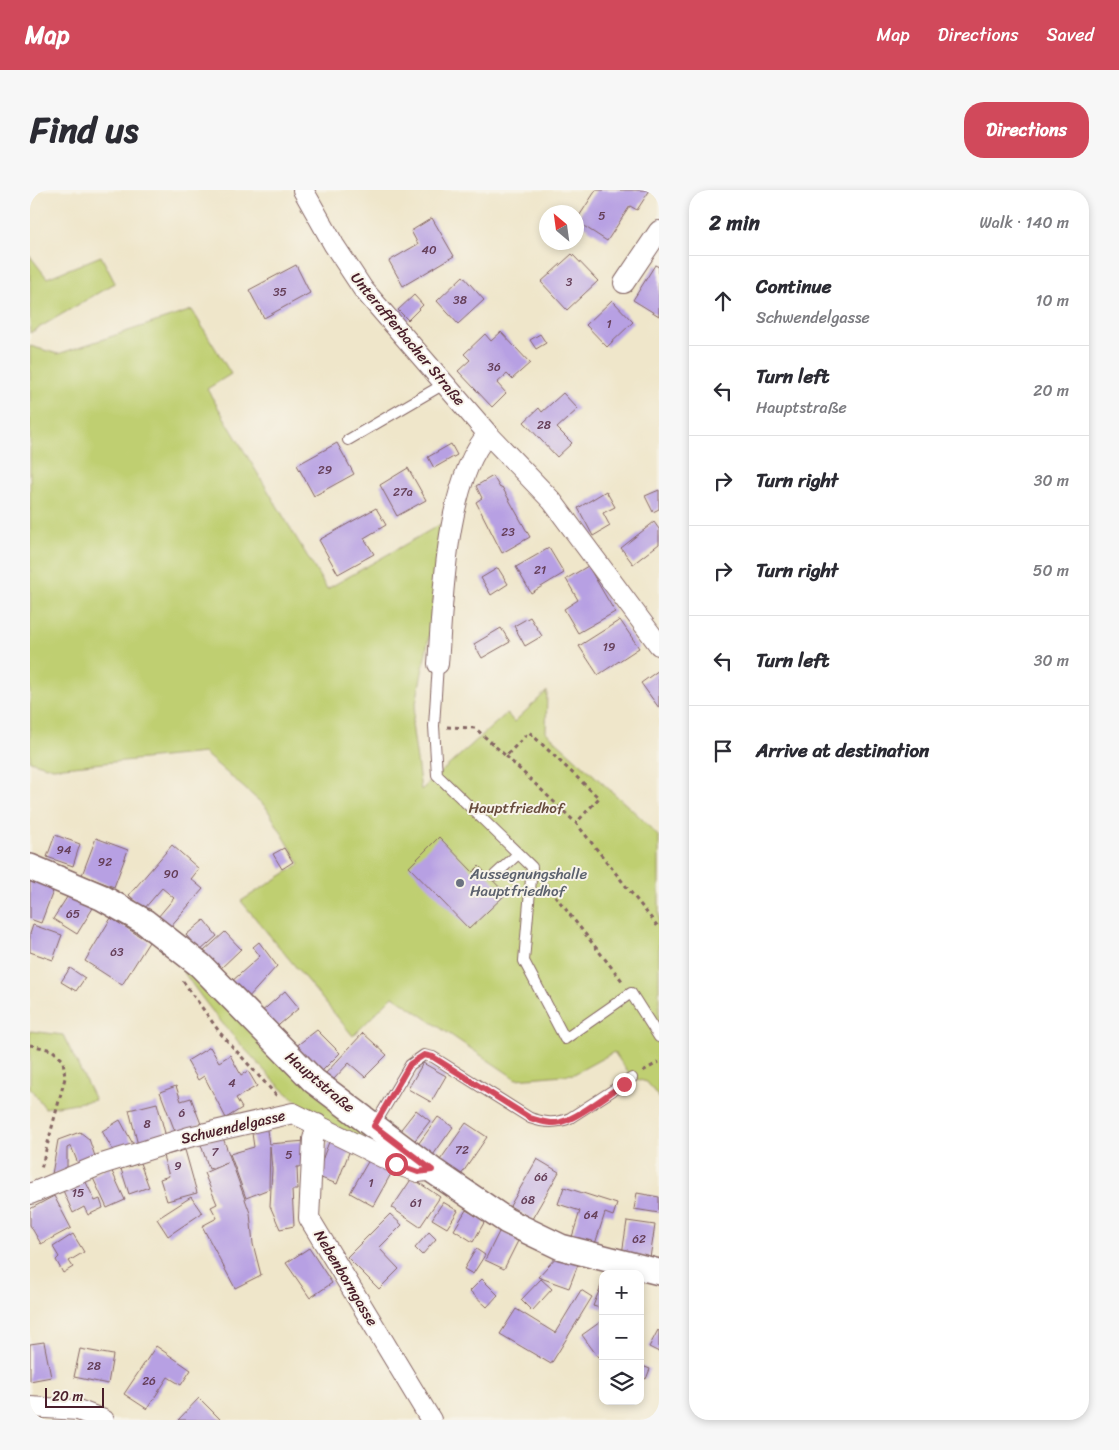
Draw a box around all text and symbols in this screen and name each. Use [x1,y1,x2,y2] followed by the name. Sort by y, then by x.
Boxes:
[25,14,69,56] text: Map
[877,19,910,51] text: Map
[938,19,1019,51] text: Directions
[1047,19,1094,51] text: Saved
[30,99,138,161] text: Find us
[964,102,1089,158] button: Directions
[709,204,760,242] text: 2 min
[539,205,584,250] north arrow
[598,205,606,227] house number: 5
[980,208,1069,237] text: Walk · 140 m
[421,239,437,261] house number: 40
[344,266,472,412] street label: Unterafferbacher Straße
[756,270,832,303] text: Continue
[566,271,573,293] house number: 3
[273,281,287,303] house number: 35
[1036,286,1069,315] text: 10 m
[709,287,737,315] icon: ahead
[453,289,467,311] house number: 38
[756,303,870,332] text: Schwendelgasse
[606,313,612,335] house number: 1
[487,356,501,378] house number: 36
[756,360,829,393] text: Turn left
[1033,376,1069,405] text: 20 m
[709,377,737,405] icon: left
[756,393,847,422] text: Hauptstraße
[537,414,551,436] house number: 28
[318,459,332,481] house number: 29
[756,464,838,497] text: Turn right
[1034,466,1069,495] text: 30 m
[709,467,737,495] icon: right
[393,481,413,503] house number: 27a
[501,521,515,543] house number: 23
[756,554,838,587] text: Turn right
[1033,556,1069,585] text: 50 m
[709,557,737,585] icon: right
[534,559,546,581] house number: 21
[603,636,615,658] house number: 19
[756,644,829,677] text: Turn left
[1034,646,1069,675] text: 30 m
[709,647,737,675] icon: left
[756,734,929,767] text: Arrive at destination
[709,737,737,765] icon: arrive
[468,795,566,821] park label: Hauptfriedhof
[57,839,72,861] house number: 94
[98,851,112,873] house number: 92
[469,861,588,904] place label: Aussegnungshalle Hauptfriedhof
[164,863,179,885] house number: 90
[454,877,466,889] marker: Aussegnungshalle Hauptfriedhof
[66,903,80,925] house number: 65
[110,941,124,963] house number: 63
[279,1045,361,1119] street label: Hauptstraße
[228,1072,236,1094] house number: 4
[613,1073,636,1096] route end
[178,1102,288,1152] street label: Schwendelgasse
[179,1102,186,1124] house number: 6
[143,1113,151,1135] house number: 8
[455,1139,469,1161] house number: 72
[212,1141,220,1163] house number: 7
[285,1144,293,1166] house number: 5
[385,1153,408,1176] route start
[174,1155,182,1177] house number: 9
[534,1166,548,1188] house number: 66
[368,1172,374,1194] house number: 1
[72,1182,84,1204] house number: 15
[521,1189,535,1211] house number: 68
[410,1192,422,1214] house number: 61
[584,1204,599,1226] house number: 64
[307,1225,385,1331] street label: Nebenborngasse
[632,1228,646,1250] house number: 62
[599,1270,644,1405] map controls
[599,1270,644,1315] button: +
[599,1315,644,1360] button: −
[87,1355,101,1377] house number: 28
[599,1360,644,1405] button: layers
[142,1370,156,1392] house number: 26
[52,1384,83,1409] text: 20 m
[45,1385,104,1408] scale bar

